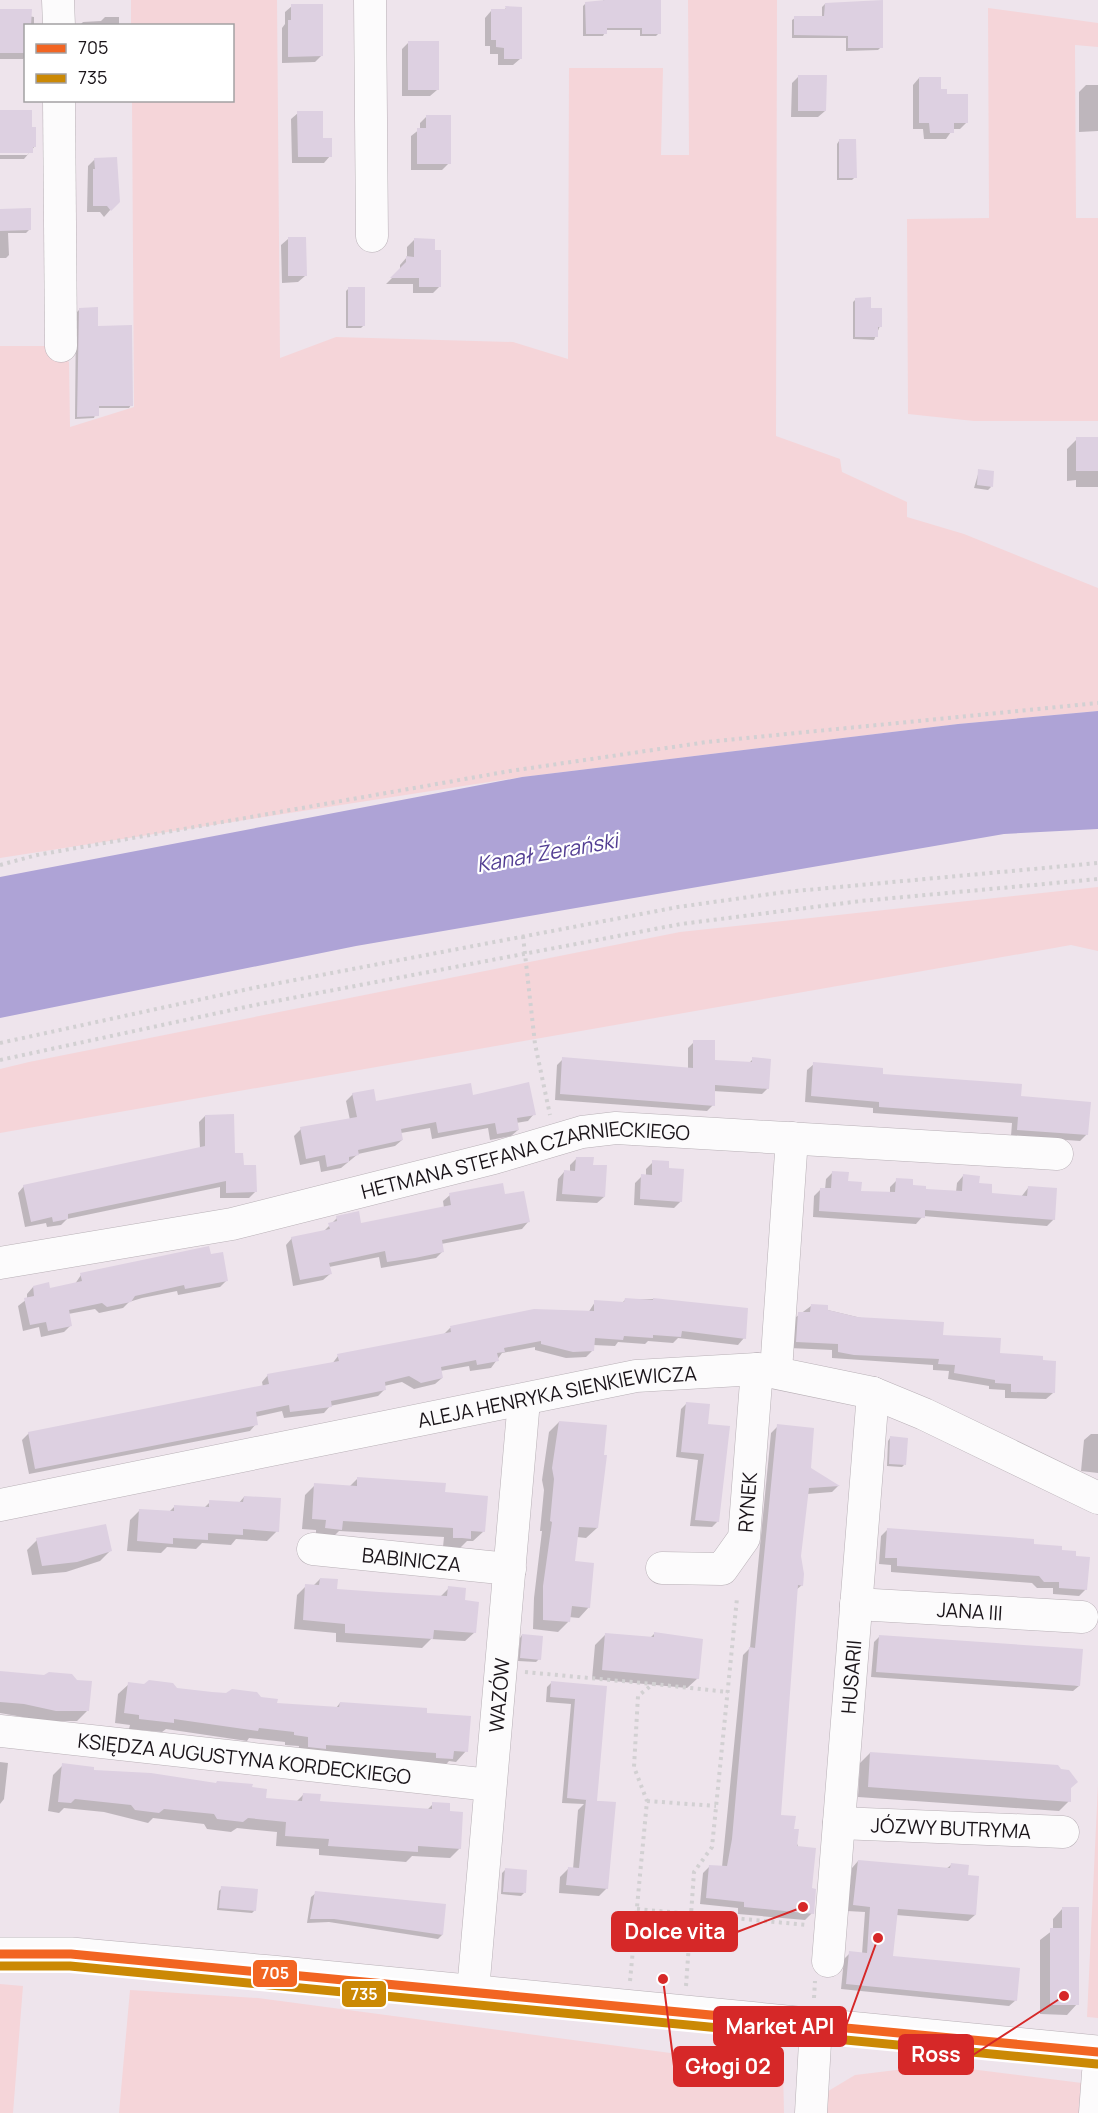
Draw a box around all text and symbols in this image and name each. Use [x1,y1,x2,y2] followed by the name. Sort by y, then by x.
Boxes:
[24,24,234,102] legend
[78,35,108,59] text: 705
[78,65,107,89] text: 735
[474,825,623,878] water label: Kanał Żerański
[358,1114,691,1205] street label: HETMANA STEFANA CZARNIECKIEGO
[415,1359,698,1433] street label: ALEJA HENRYKA SIENKIEWICZA
[731,1471,763,1533] street label: RYNEK
[361,1541,463,1577] street label: BABINICZA
[936,1595,1004,1626] street label: JANA III
[834,1639,867,1715] street label: HUSARII
[482,1656,515,1734] street label: WAZÓW
[76,1726,413,1790] street label: KSIĘDZA AUGUSTYNA KORDECKIEGO
[870,1811,1032,1844] street label: JÓZWY BUTRYMA
[612,1912,737,1951] callout: Dolce vita
[625,1917,725,1945] text: Dolce vita
[252,1959,298,1988] line badge: 705
[261,1962,289,1984] text: 705
[341,1980,387,2008] line badge: 735
[350,1983,378,2005] text: 735
[714,2007,846,2046] callout: Market API
[726,2012,834,2040] text: Market API
[899,2035,973,2074] callout: Ross
[911,2040,961,2068] text: Ross
[674,2047,783,2086] callout: Głogi 02
[685,2052,771,2080] text: Głogi 02

